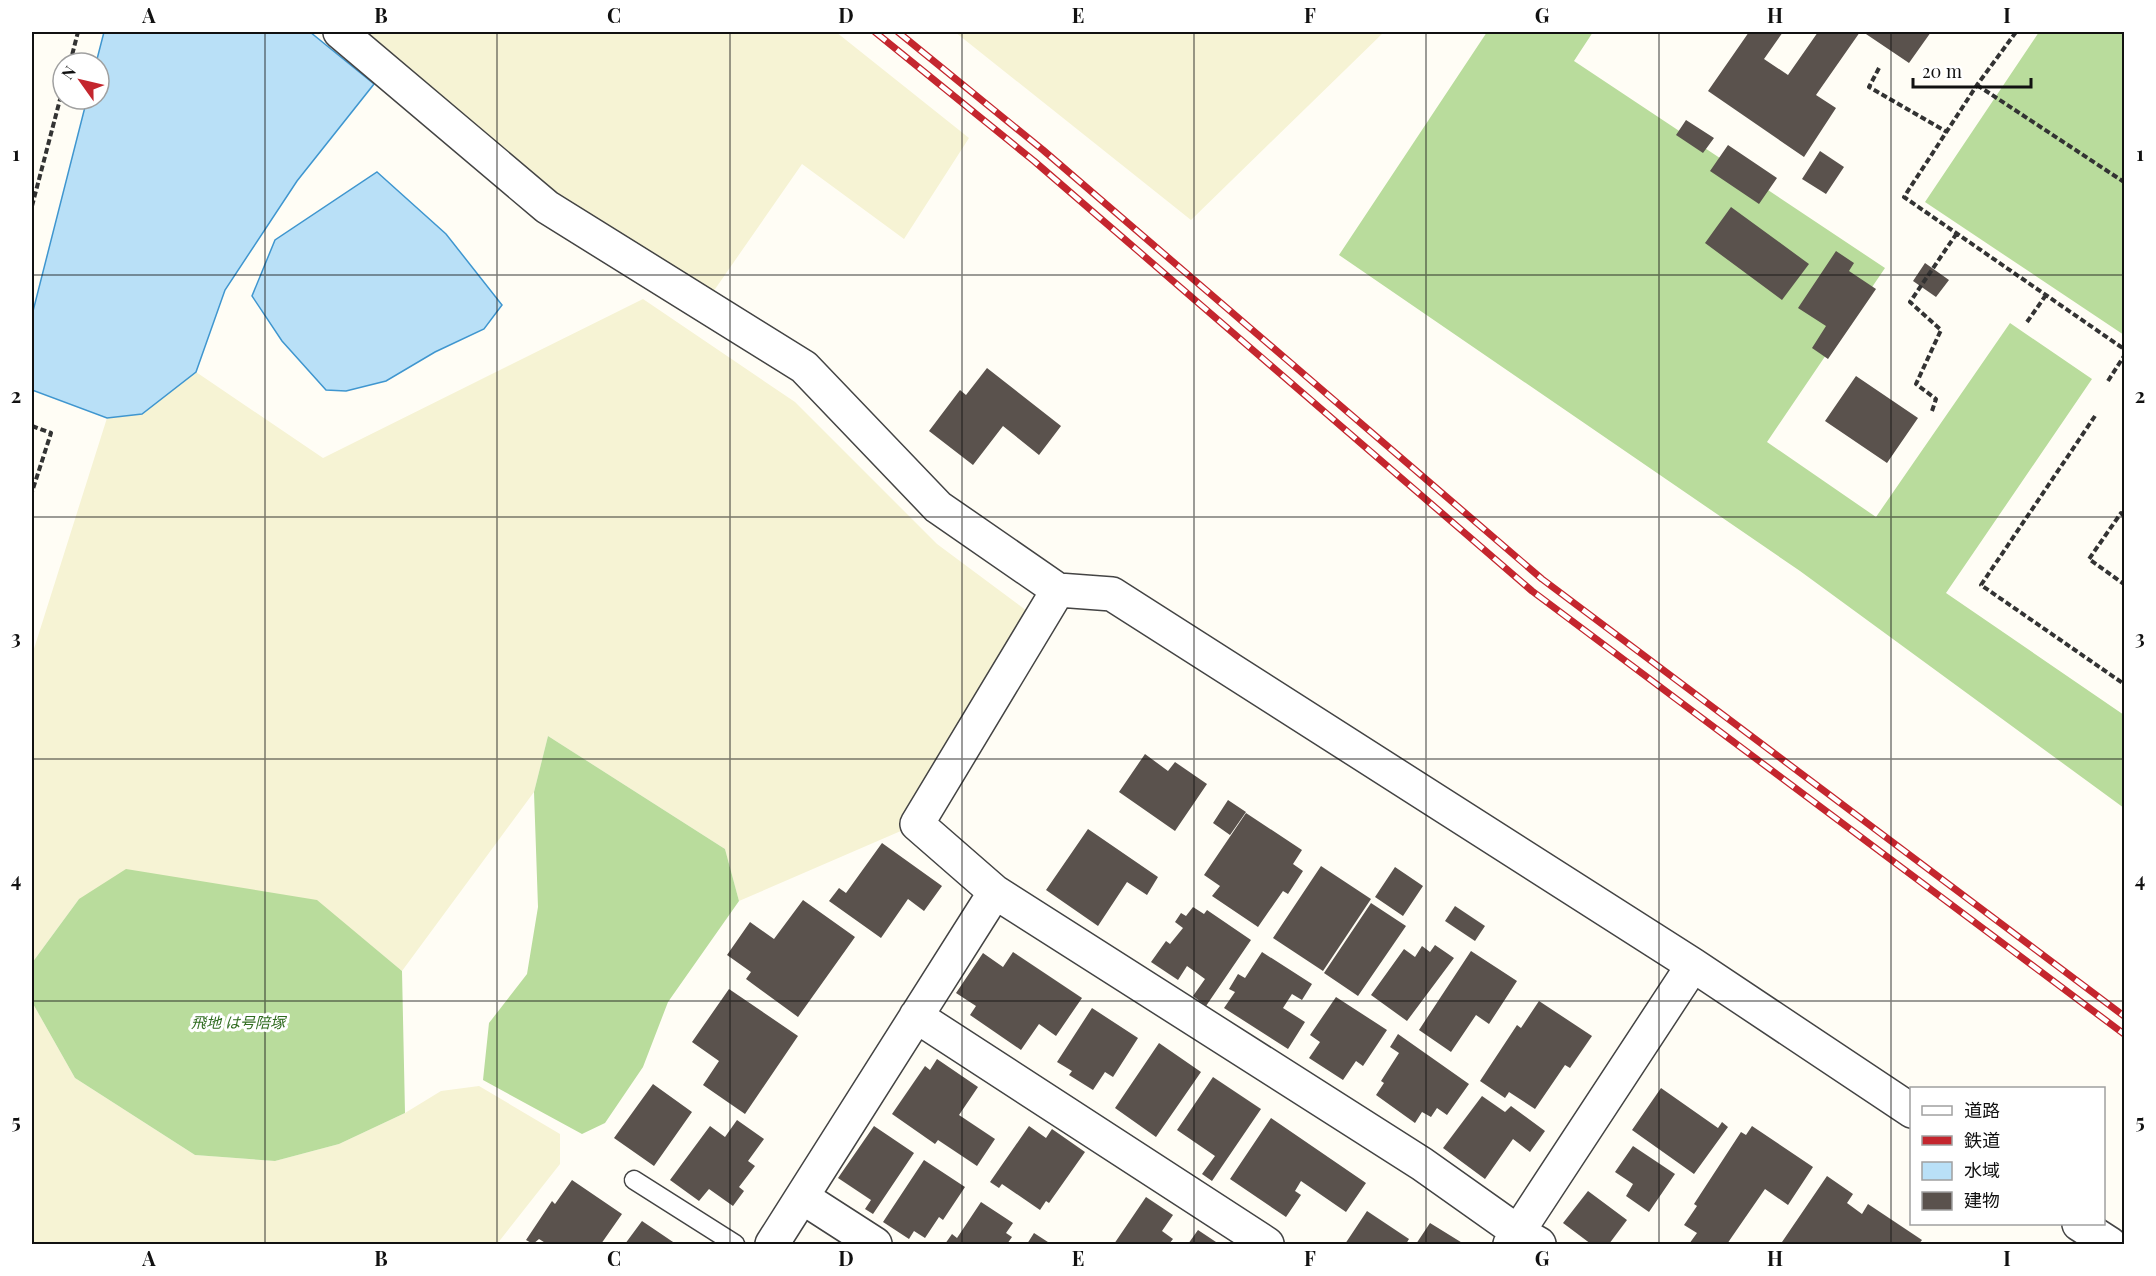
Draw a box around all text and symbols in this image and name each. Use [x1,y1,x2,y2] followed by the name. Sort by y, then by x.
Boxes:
[141,1,156,28] text: A
[374,1,388,28] text: B
[607,1,621,28] text: C
[838,1,854,28] text: D
[1072,1,1084,28] text: E
[1304,1,1316,28] text: F
[1535,1,1550,28] text: G
[1767,1,1783,28] text: H
[2003,1,2011,28] text: I
[51,51,111,111] north arrow
[1913,51,2032,89] scale bar
[1922,59,1962,83] text: 20 m
[56,61,80,83] text: N
[12,139,20,166] text: 1
[2136,139,2144,166] text: 1
[11,381,21,408] text: 2
[2135,381,2145,408] text: 2
[11,623,21,650] text: 3
[2135,623,2145,650] text: 3
[11,865,21,892] text: 4
[2135,865,2145,892] text: 4
[191,1012,288,1032] park label: 飛地 は号陪塚
[1910,1087,2105,1225] legend
[1964,1098,2000,1122] text: 道路
[11,1107,21,1134] text: 5
[2135,1107,2145,1134] text: 5
[1964,1128,2000,1152] text: 鉄道
[1964,1158,2000,1182] text: 水域
[1964,1188,2000,1212] text: 建物
[141,1244,156,1271] text: A
[374,1244,388,1271] text: B
[607,1244,621,1271] text: C
[838,1244,854,1271] text: D
[1072,1244,1084,1271] text: E
[1304,1244,1316,1271] text: F
[1535,1244,1550,1271] text: G
[1767,1244,1783,1271] text: H
[2003,1244,2011,1271] text: I

